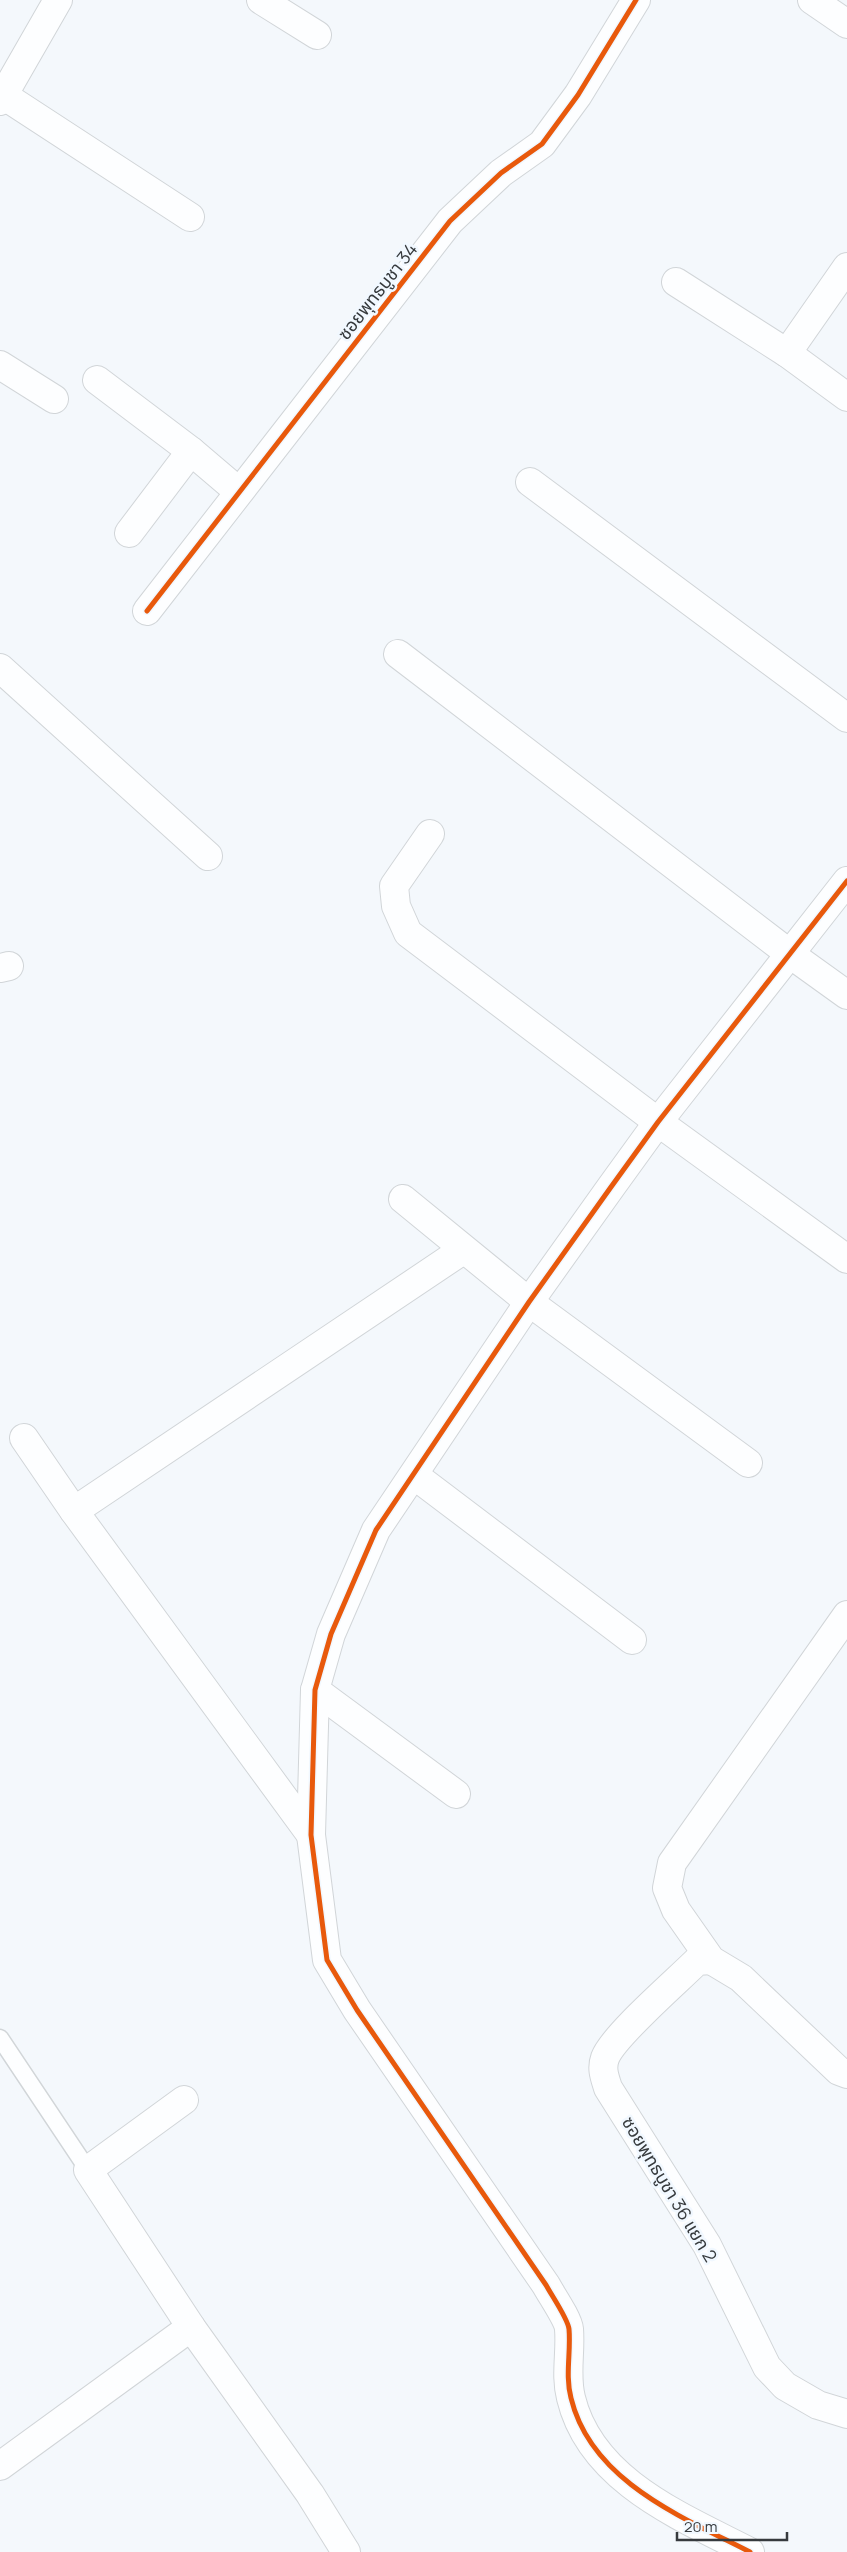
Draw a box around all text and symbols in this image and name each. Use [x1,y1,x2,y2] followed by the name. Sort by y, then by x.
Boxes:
[332,238,423,345] street label: ซอยพุทธบูชา 34
[616,2112,723,2267] street label: ซอยพุทธบูชา 36 แยก 2
[677,2510,787,2542] scale bar
[684,2516,717,2537] text: 20 m

